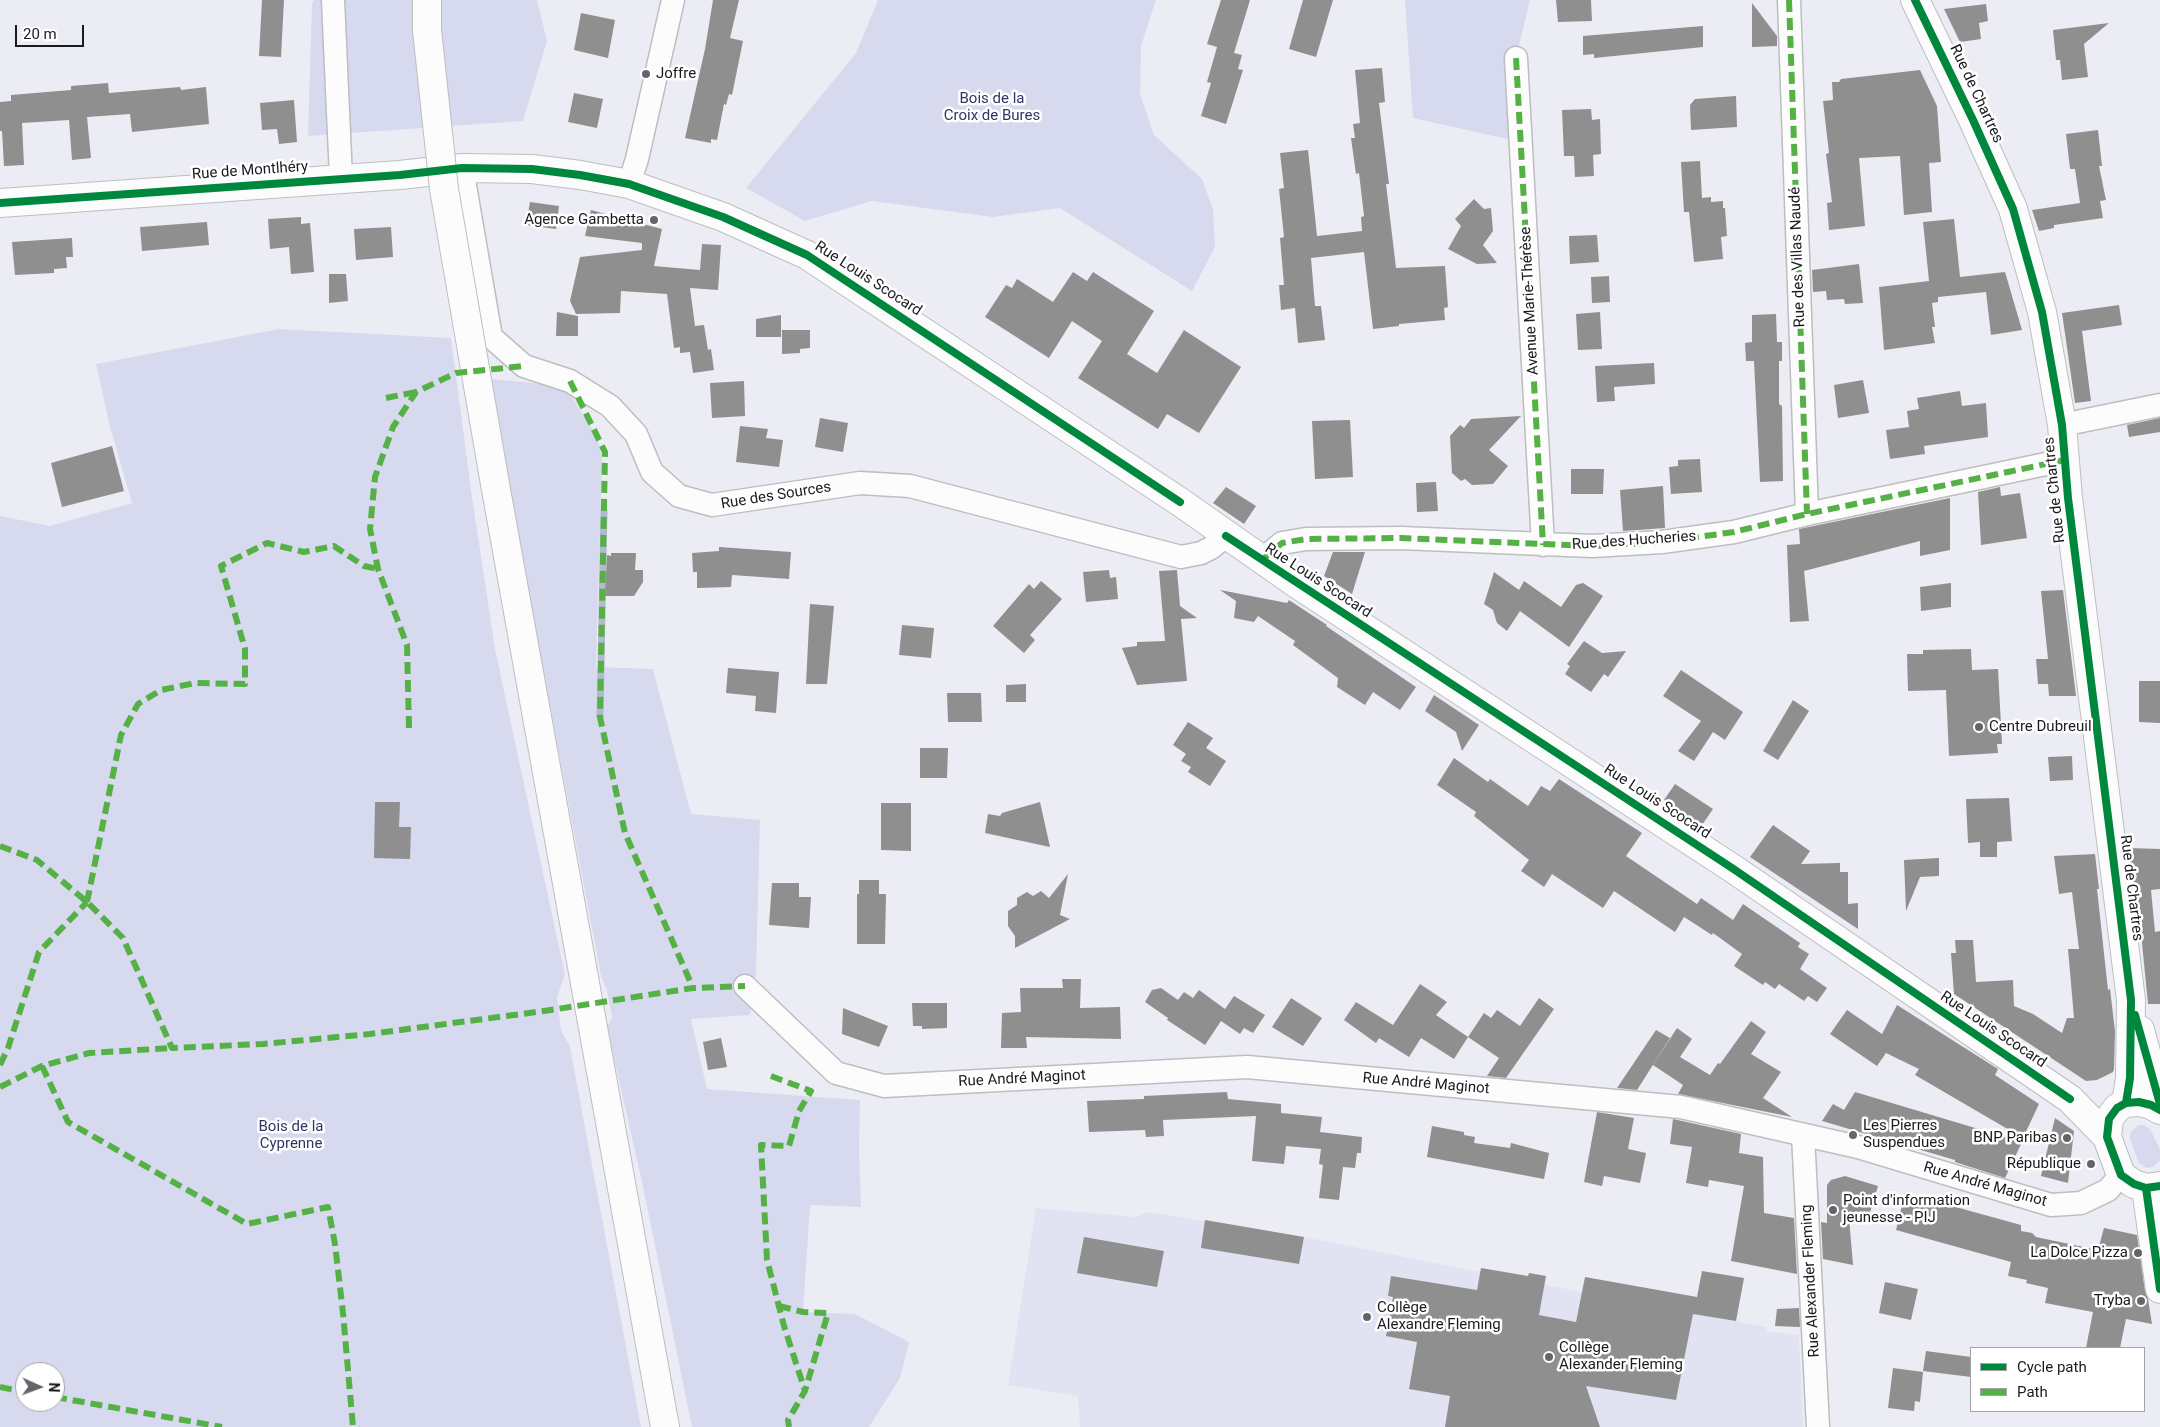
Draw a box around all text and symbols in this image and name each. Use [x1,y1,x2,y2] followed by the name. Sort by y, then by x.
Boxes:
[18,15,86,47] scale bar
[23,25,57,43] text: 20 m
[1945,42,2007,146] street label: Rue de Chartres
[656,65,696,83] place label: Joffre
[640,68,652,80] marker: Joffre
[944,90,1040,125] park label: Bois de la Croix de Bures
[191,158,309,184] street label: Rue de Montlhéry
[1787,186,1809,328] street label: Rue des Villas Naudé
[524,211,644,229] place label: Agence Gambetta
[648,214,660,226] marker: Agence Gambetta
[1517,226,1543,376] street label: Avenue Marie-Thérèse
[811,238,925,320] street label: Rue Louis Scocard
[2040,436,2070,544] street label: Rue de Chartres
[720,478,832,514] street label: Rue des Sources
[1571,528,1697,554] street label: Rue des Hucheries
[1261,540,1375,622] street label: Rue Louis Scocard
[1989,718,2092,736] place label: Centre Dubreuil
[1973,721,1985,733] marker: Centre Dubreuil
[1600,761,1714,843] street label: Rue Louis Scocard
[2116,834,2146,942] street label: Rue de Chartres
[1937,988,2049,1072] street label: Rue Louis Scocard
[958,1067,1086,1091] street label: Rue André Maginot
[1362,1069,1490,1099] street label: Rue André Maginot
[1863,1117,1945,1152] place label: Les Pierres Suspendues
[259,1118,323,1153] park label: Bois de la Cyprenne
[1847,1129,1859,1141] marker: Les Pierres Suspendues
[1973,1129,2057,1147] place label: BNP Paribas
[2061,1132,2073,1144] marker: BNP Paribas
[2007,1155,2081,1173] place label: République
[2085,1158,2097,1170] marker: République
[1921,1159,2049,1211] street label: Rue André Maginot
[1843,1192,1970,1227] place label: Point d'information jeunesse - PIJ
[1798,1204,1824,1358] street label: Rue Alexander Fleming
[1827,1204,1839,1216] marker: Point d'information jeunesse - PIJ
[2030,1244,2128,1262] place label: La Dolce Pizza
[2132,1247,2144,1259] marker: La Dolce Pizza
[2094,1292,2131,1310] place label: Tryba
[2135,1295,2147,1307] marker: Tryba
[1377,1299,1501,1334] place label: Collège Alexandre Fleming
[1361,1311,1373,1323] marker: Collège Alexandre Fleming
[1559,1339,1683,1374] place label: Collège Alexander Fleming
[1970,1347,2145,1412] legend
[1543,1351,1555,1363] marker: Collège Alexander Fleming
[2017,1358,2087,1376] text: Cycle path
[15,1362,65,1412] north arrow
[46,1382,62,1393] text: N
[2017,1383,2048,1401] text: Path

